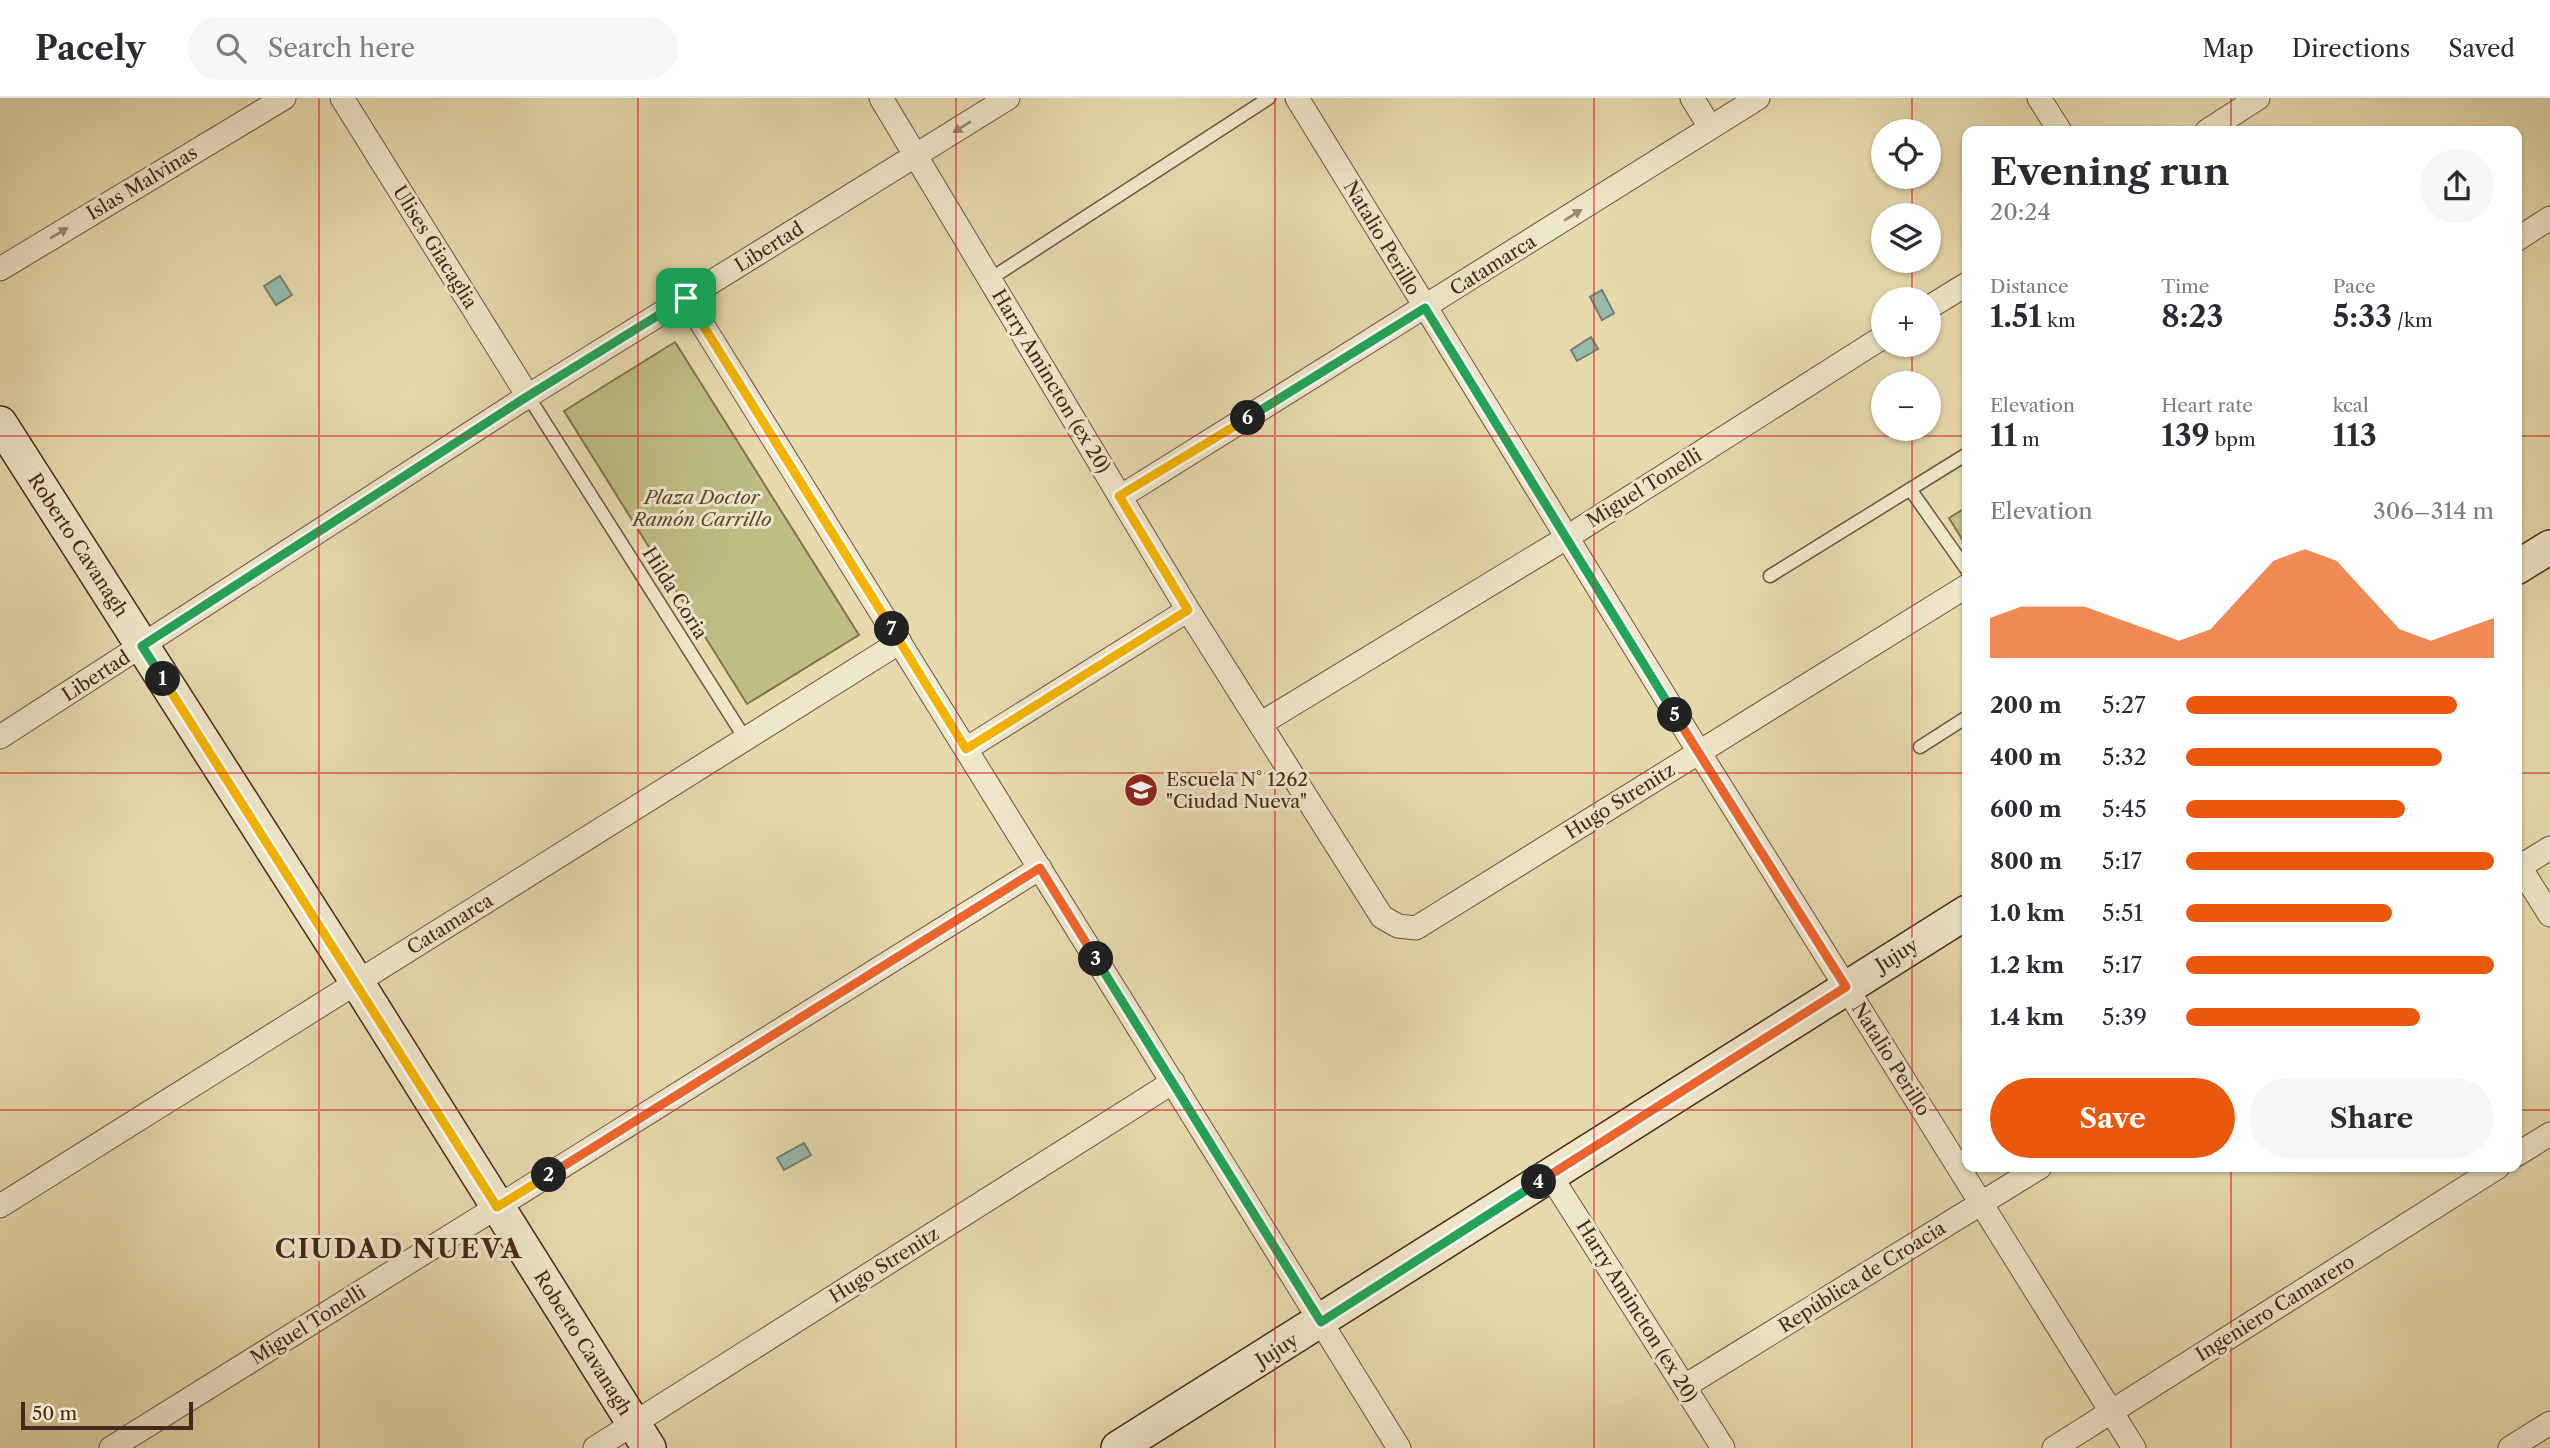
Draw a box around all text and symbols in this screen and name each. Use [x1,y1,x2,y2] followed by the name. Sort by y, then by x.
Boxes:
[188,17,678,80] search box
[35,28,146,69] text: Pacely
[212,29,250,67] icon: search
[268,32,415,64] text: Search here
[2202,34,2254,63] text: Map
[2292,34,2410,63] text: Directions
[2448,34,2515,63] text: Saved
[1871,119,1941,441] map controls
[1871,119,1941,189] button: locate
[953,120,972,133] one-way arrow
[82,141,202,225] street label: Islas Malvinas
[1990,148,2230,195] text: Evening run
[2420,149,2494,223] button: share
[1339,177,1425,299] street label: Natalio Perillo
[388,181,482,313] street label: Ulises Giacaglia
[1990,198,2051,226] text: 20:24
[1871,203,1941,273] button: layers
[1563,208,1582,221] one-way arrow
[730,217,808,277] street label: Libertad
[49,227,68,240] one-way arrow
[1446,230,1540,300] street label: Catamarca
[656,268,716,328] pin
[1990,275,2069,298] text: Distance
[2161,275,2209,298] text: Time
[2333,275,2376,298] text: Pace
[667,279,705,317] icon: arrive
[987,285,1115,477] street label: Harry Amincton (ex 20)
[1871,287,1941,357] button: +
[1990,298,2042,335] text: 1.51
[2161,298,2223,335] text: 8:23
[2333,298,2392,335] text: 5:33
[2042,309,2076,332] text: km
[2392,309,2433,332] text: /km
[1871,371,1941,441] button: −
[1990,394,2075,417] text: Elevation
[2161,394,2253,417] text: Heart rate
[2333,394,2369,417] text: kcal
[1230,400,1266,436] pin: 6
[1242,406,1253,429] text: 6
[1990,417,2017,454] text: 11
[2161,417,2210,454] text: 139
[2333,417,2377,454] text: 113
[2017,428,2040,451] text: m
[2210,428,2256,451] text: bpm
[1582,443,1706,533] street label: Miguel Tonelli
[23,469,133,621] street label: Roberto Cavanagh
[631,486,771,531] park label: Plaza Doctor Ramón Carrillo
[1990,497,2093,525] text: Elevation
[2373,497,2494,525] text: 306–314 m
[638,543,712,643] street label: Hilda Coria
[874,612,910,646] pin: 7
[887,617,896,640] text: 7
[58,645,135,707] street label: Libertad
[146,662,180,696] pin: 1
[158,667,167,690] text: 1
[1990,691,2062,719] text: 200 m
[2102,691,2146,719] text: 5:27
[1658,698,1692,732] pin: 5
[1669,703,1680,726] text: 5
[1990,743,2062,771] text: 400 m
[2102,743,2147,771] text: 5:32
[1561,758,1679,844] street label: Hugo Strenitz
[1166,768,1308,813] place label: Escuela N° 1262 "Ciudad Nueva"
[1122,771,1160,809] school or university icon: Escuela N° 1262 "Ciudad Nueva"
[1990,795,2062,823] text: 600 m
[2102,795,2147,823] text: 5:45
[1990,847,2062,875] text: 800 m
[2102,847,2142,875] text: 5:17
[403,889,497,959] street label: Catamarca
[1990,899,2065,927] text: 1.0 km
[2102,899,2143,927] text: 5:51
[1869,933,1923,978] street label: Jujuy
[1078,942,1114,976] pin: 3
[1090,947,1101,970] text: 3
[1990,951,2064,979] text: 1.2 km
[2102,951,2142,979] text: 5:17
[1847,998,1935,1120] street label: Natalio Perillo
[1990,1003,2064,1031] text: 1.4 km
[2102,1003,2147,1031] text: 5:39
[1990,1078,2235,1158] button: Save
[2249,1078,2494,1158] button: Share
[532,1158,566,1192] pin: 2
[543,1163,554,1186] text: 2
[1522,1164,1556,1200] pin: 4
[1533,1170,1544,1193] text: 4
[1571,1216,1703,1406] street label: Harry Amincton (ex 20)
[1774,1216,1950,1338] street label: República de Croacia
[825,1222,943,1308] street label: Hugo Strenitz
[275,1233,523,1265] district label: CIUDAD NUEVA
[2191,1250,2359,1366] street label: Ingeniero Camarero
[529,1266,637,1420] street label: Roberto Cavanagh
[246,1280,370,1370] street label: Miguel Tonelli
[1249,1328,1303,1373] street label: Jujuy
[21,1399,192,1431] scale bar
[32,1402,77,1425] text: 50 m

